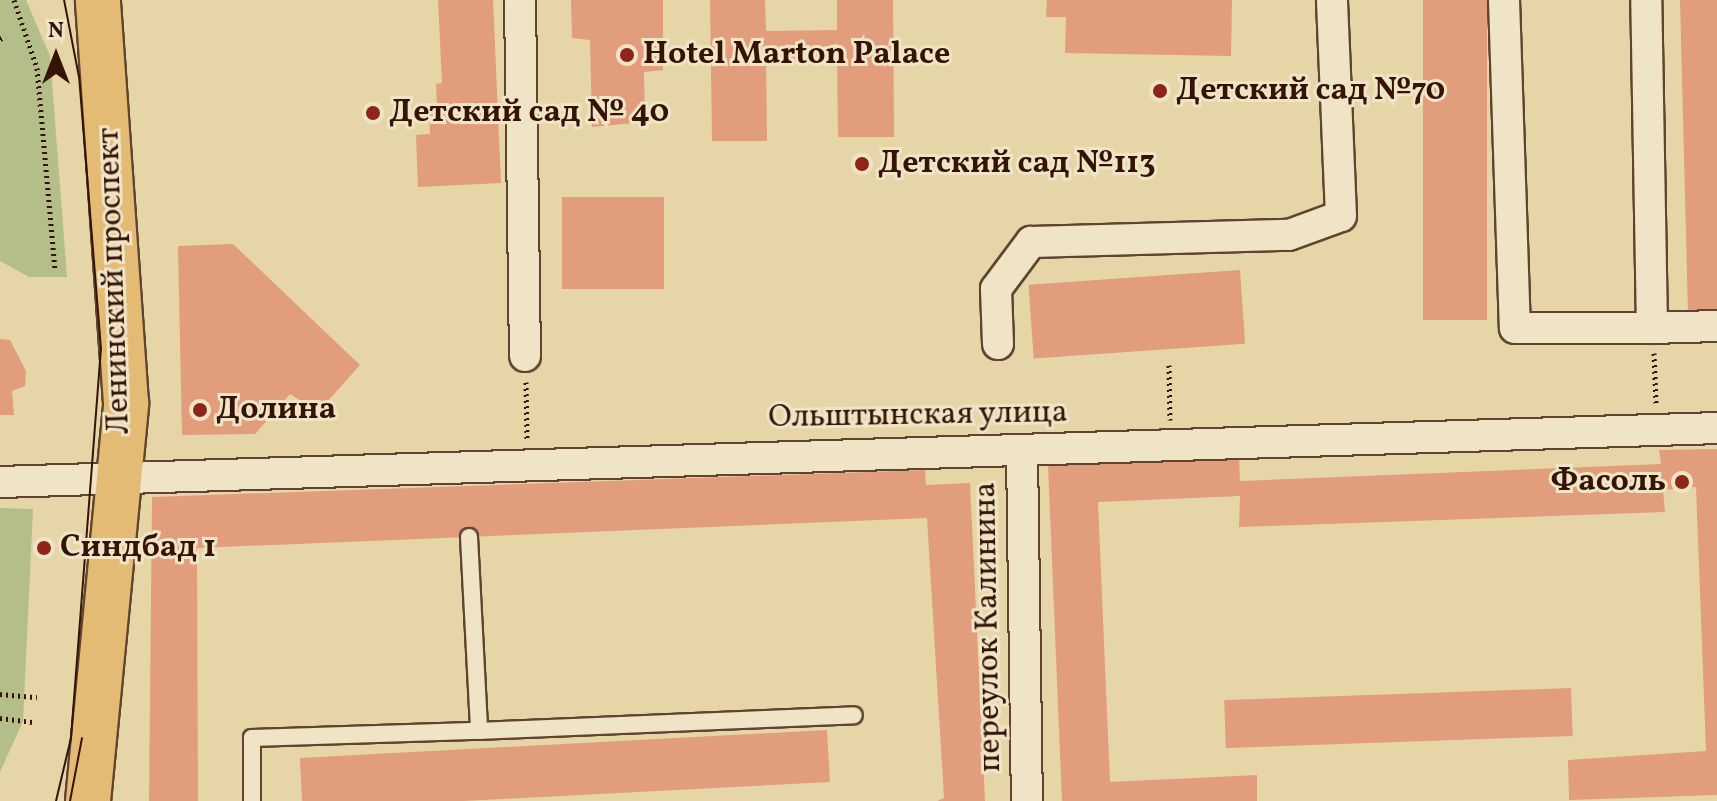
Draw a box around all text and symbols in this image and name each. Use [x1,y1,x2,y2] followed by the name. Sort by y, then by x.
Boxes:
[16,16,96,96] north arrow
[48,16,64,47] text: N
[643,36,950,74] place label: Hotel Marton Palace
[618,46,636,64] marker: Hotel Marton Palace
[1176,72,1445,110] place label: Детский сад №70
[1151,82,1169,100] marker: Детский сад №70
[389,94,669,132] place label: Детский сад № 40
[364,104,382,122] marker: Детский сад № 40
[90,127,140,435] street label: Ленинский проспект
[878,145,1155,183] place label: Детский сад №113
[853,155,871,173] marker: Детский сад №113
[216,391,336,429] place label: Долина
[767,394,1069,438] street label: Ольштынская улица
[191,401,209,419] marker: Долина
[1551,463,1666,501] place label: Фасоль
[1673,473,1691,491] marker: Фасоль
[967,482,1011,772] street label: переулок Калинина
[60,529,216,567] place label: Синдбад 1
[35,539,53,557] marker: Синдбад 1

